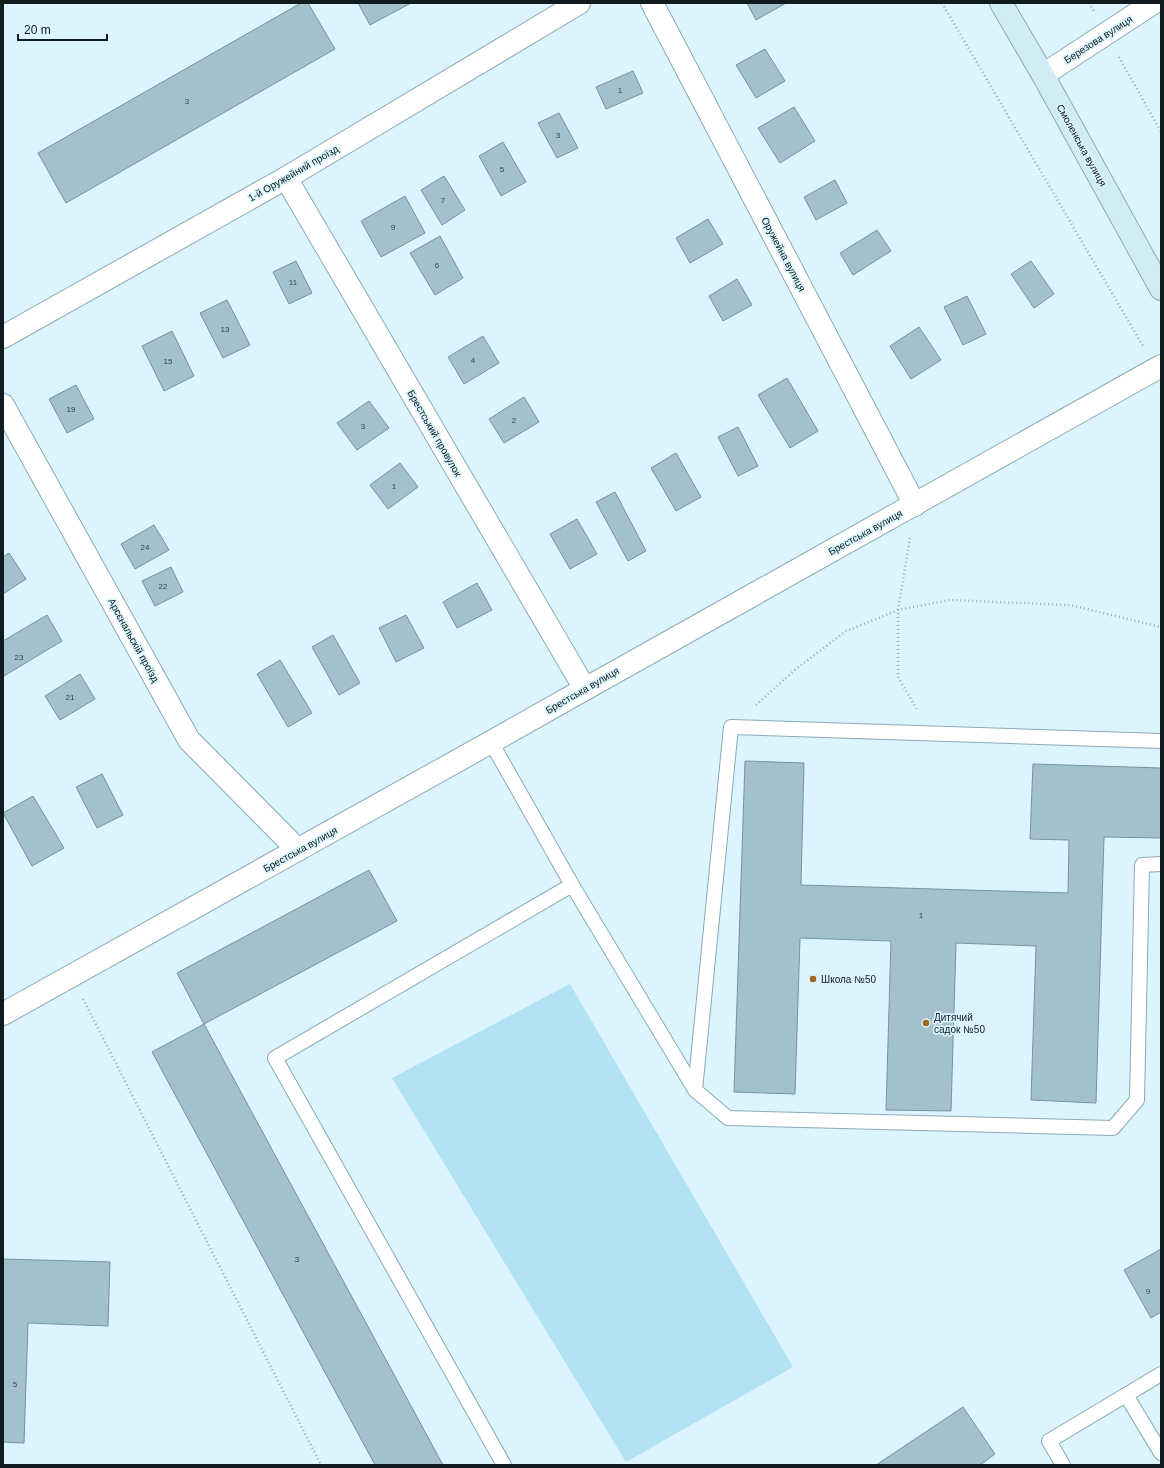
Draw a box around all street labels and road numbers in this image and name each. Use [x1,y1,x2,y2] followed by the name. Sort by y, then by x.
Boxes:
[1062,13,1134,66] street label: Березова вулиця
[1054,102,1109,188] street label: Смоленська вулиця
[246,143,340,204] street label: 1-й Оружейний проїзд
[759,215,808,293] street label: Оружейна вулиця
[405,388,464,479] street label: Брестський провулок
[826,508,904,557] street label: Брестська вулиця
[106,596,161,684] street label: Арсєнальскій проїзд
[544,665,621,716] street label: Брестська вулиця
[261,825,339,874] street label: Брестська вулиця

